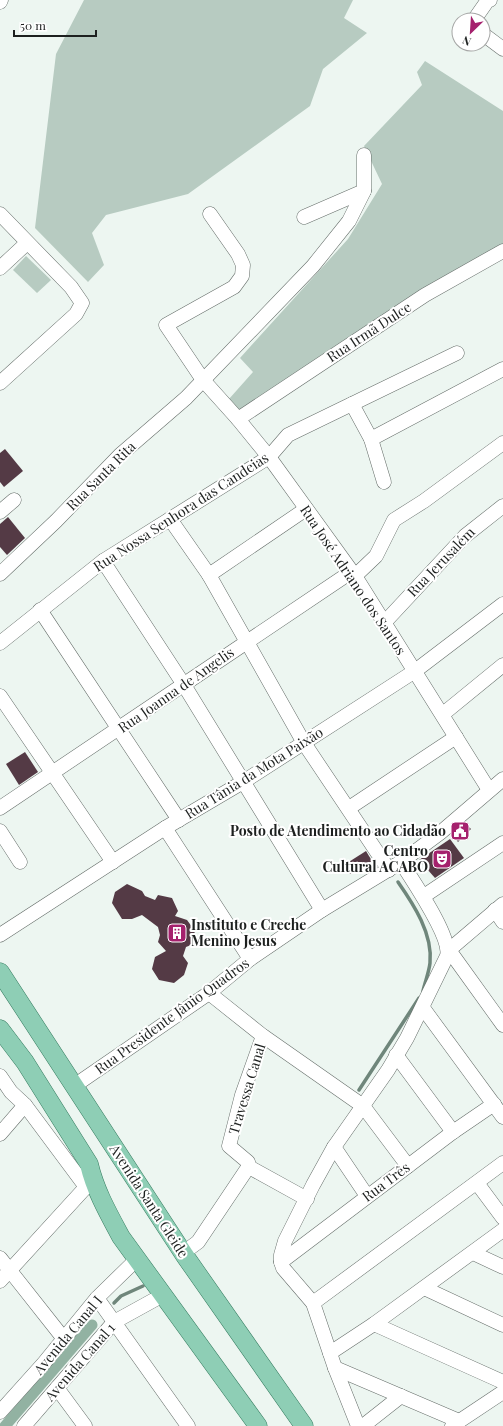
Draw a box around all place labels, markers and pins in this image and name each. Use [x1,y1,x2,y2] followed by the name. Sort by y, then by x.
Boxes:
[449,820,471,842] public building icon: Posto de Atendimento ao Cidadão
[230,821,446,840] place label: Posto de Atendimento ao Cidadão
[322,841,428,876] place label: Centro Cultural ACABO
[431,848,453,870] theatre icon: Centro Cultural ACABO
[191,915,306,950] place label: Instituto e Creche Menino Jesus
[166,922,188,944] building icon: Instituto e Creche Menino Jesus

